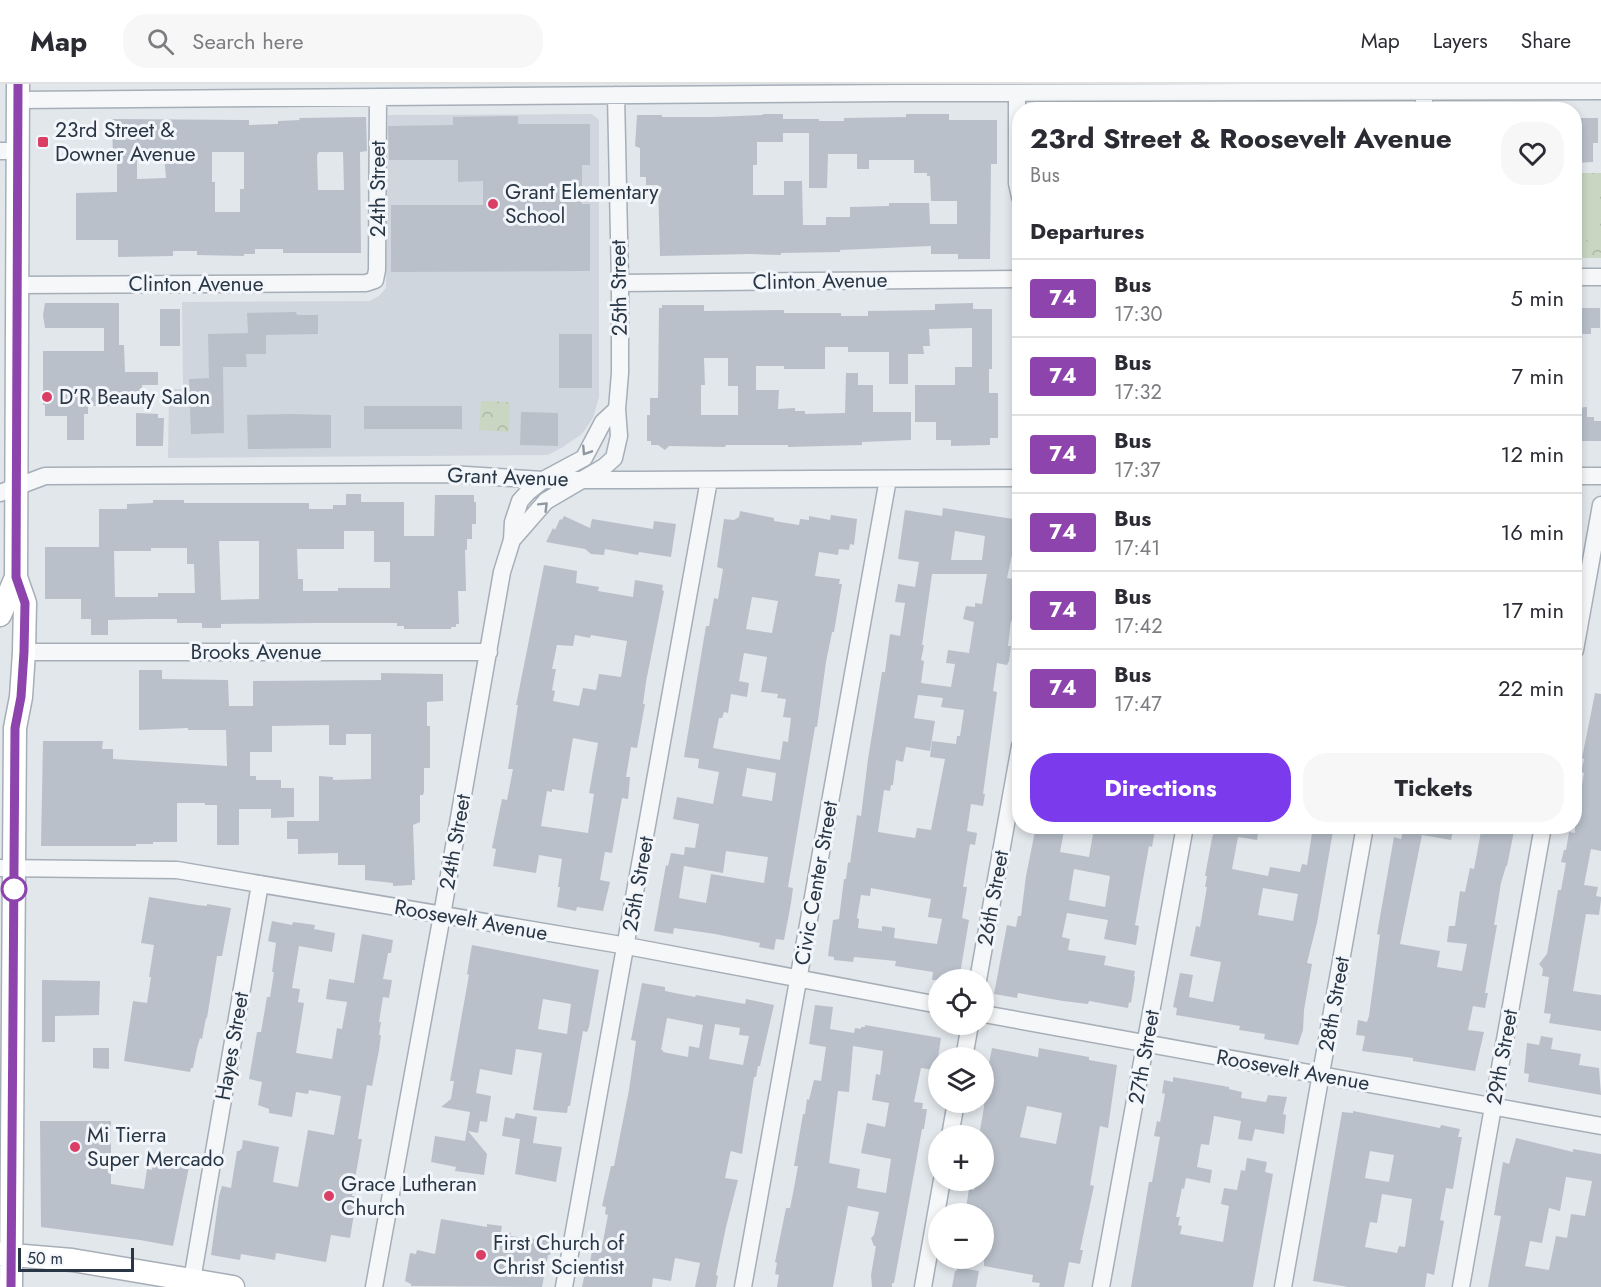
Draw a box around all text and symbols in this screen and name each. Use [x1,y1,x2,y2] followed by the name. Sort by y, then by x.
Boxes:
[123,14,543,68] search box
[30,21,87,62] text: Map
[144,25,177,58] icon: search
[192,25,304,57] text: Search here
[1361,26,1400,56] text: Map
[1433,26,1488,56] text: Layers
[1521,26,1571,56] text: Share
[55,115,196,169] place label: 23rd Street & Downer Avenue
[1030,118,1452,159] text: 23rd Street & Roosevelt Avenue
[1501,122,1564,185] button: heart
[36,135,50,149] marker: 23rd Street & Downer Avenue
[363,141,393,237] street label: 24th Street
[1030,161,1060,190] text: Bus
[505,177,659,231] place label: Grant Elementary School
[486,197,500,211] marker: Grant Elementary School
[1030,215,1144,247] text: Departures
[603,240,635,336] street label: 25th Street
[752,265,888,297] street label: Clinton Avenue
[1114,268,1151,300] text: Bus
[129,269,264,299] street label: Clinton Avenue
[1511,282,1564,314] text: 5 min
[1049,283,1077,313] text: 74
[1114,300,1162,329] text: 17:30
[1114,346,1151,378] text: Bus
[1511,360,1564,392] text: 7 min
[1049,361,1077,391] text: 74
[1114,378,1162,407] text: 17:32
[59,382,210,412] place label: D’R Beauty Salon
[40,390,54,404] marker: D’R Beauty Salon
[1114,424,1151,456] text: Bus
[1501,438,1564,470] text: 12 min
[1049,439,1077,469] text: 74
[583,445,594,456] one-way arrow
[1114,456,1161,485] text: 17:37
[447,460,569,494] street label: Grant Avenue
[537,502,548,512] one-way arrow
[1114,502,1151,534] text: Bus
[1500,516,1564,548] text: 16 min
[1049,517,1077,547] text: 74
[1114,534,1160,563] text: 17:41
[1114,580,1151,612] text: Bus
[1502,594,1564,626] text: 17 min
[1049,595,1077,625] text: 74
[1114,612,1163,641] text: 17:42
[191,637,322,667] street label: Brooks Avenue
[1114,658,1151,690] text: Bus
[1498,672,1564,704] text: 22 min
[1049,673,1077,703] text: 74
[1114,690,1162,719] text: 17:47
[1030,753,1291,822] button: Directions
[1303,753,1564,822] button: Tickets
[432,792,478,892] street label: 24th Street
[787,798,845,968] street label: Civic Center Street
[615,834,661,934] street label: 25th Street
[970,848,1016,948] street label: 26th Street
[1,876,27,902] unlabelled marker
[392,892,550,948] street label: Roosevelt Avenue
[1311,954,1357,1054] street label: 28th Street
[928,969,994,1269] map controls
[928,969,994,1035] button: locate
[208,989,256,1103] street label: Hayes Street
[1121,1007,1167,1107] street label: 27th Street
[1479,1007,1525,1107] street label: 29th Street
[1214,1042,1372,1098] street label: Roosevelt Avenue
[928,1047,994,1113] button: layers
[87,1120,224,1174] place label: Mi Tierra Super Mercado
[928,1125,994,1191] button: +
[68,1140,82,1154] marker: Mi Tierra Super Mercado
[341,1169,477,1223] place label: Grace Lutheran Church
[322,1189,336,1203] marker: Grace Lutheran Church
[928,1203,994,1269] button: −
[493,1228,625,1282] place label: First Church of Christ Scientist
[18,1245,134,1272] scale bar
[27,1247,63,1270] text: 50 m
[474,1248,488,1262] marker: First Church of Christ Scientist

